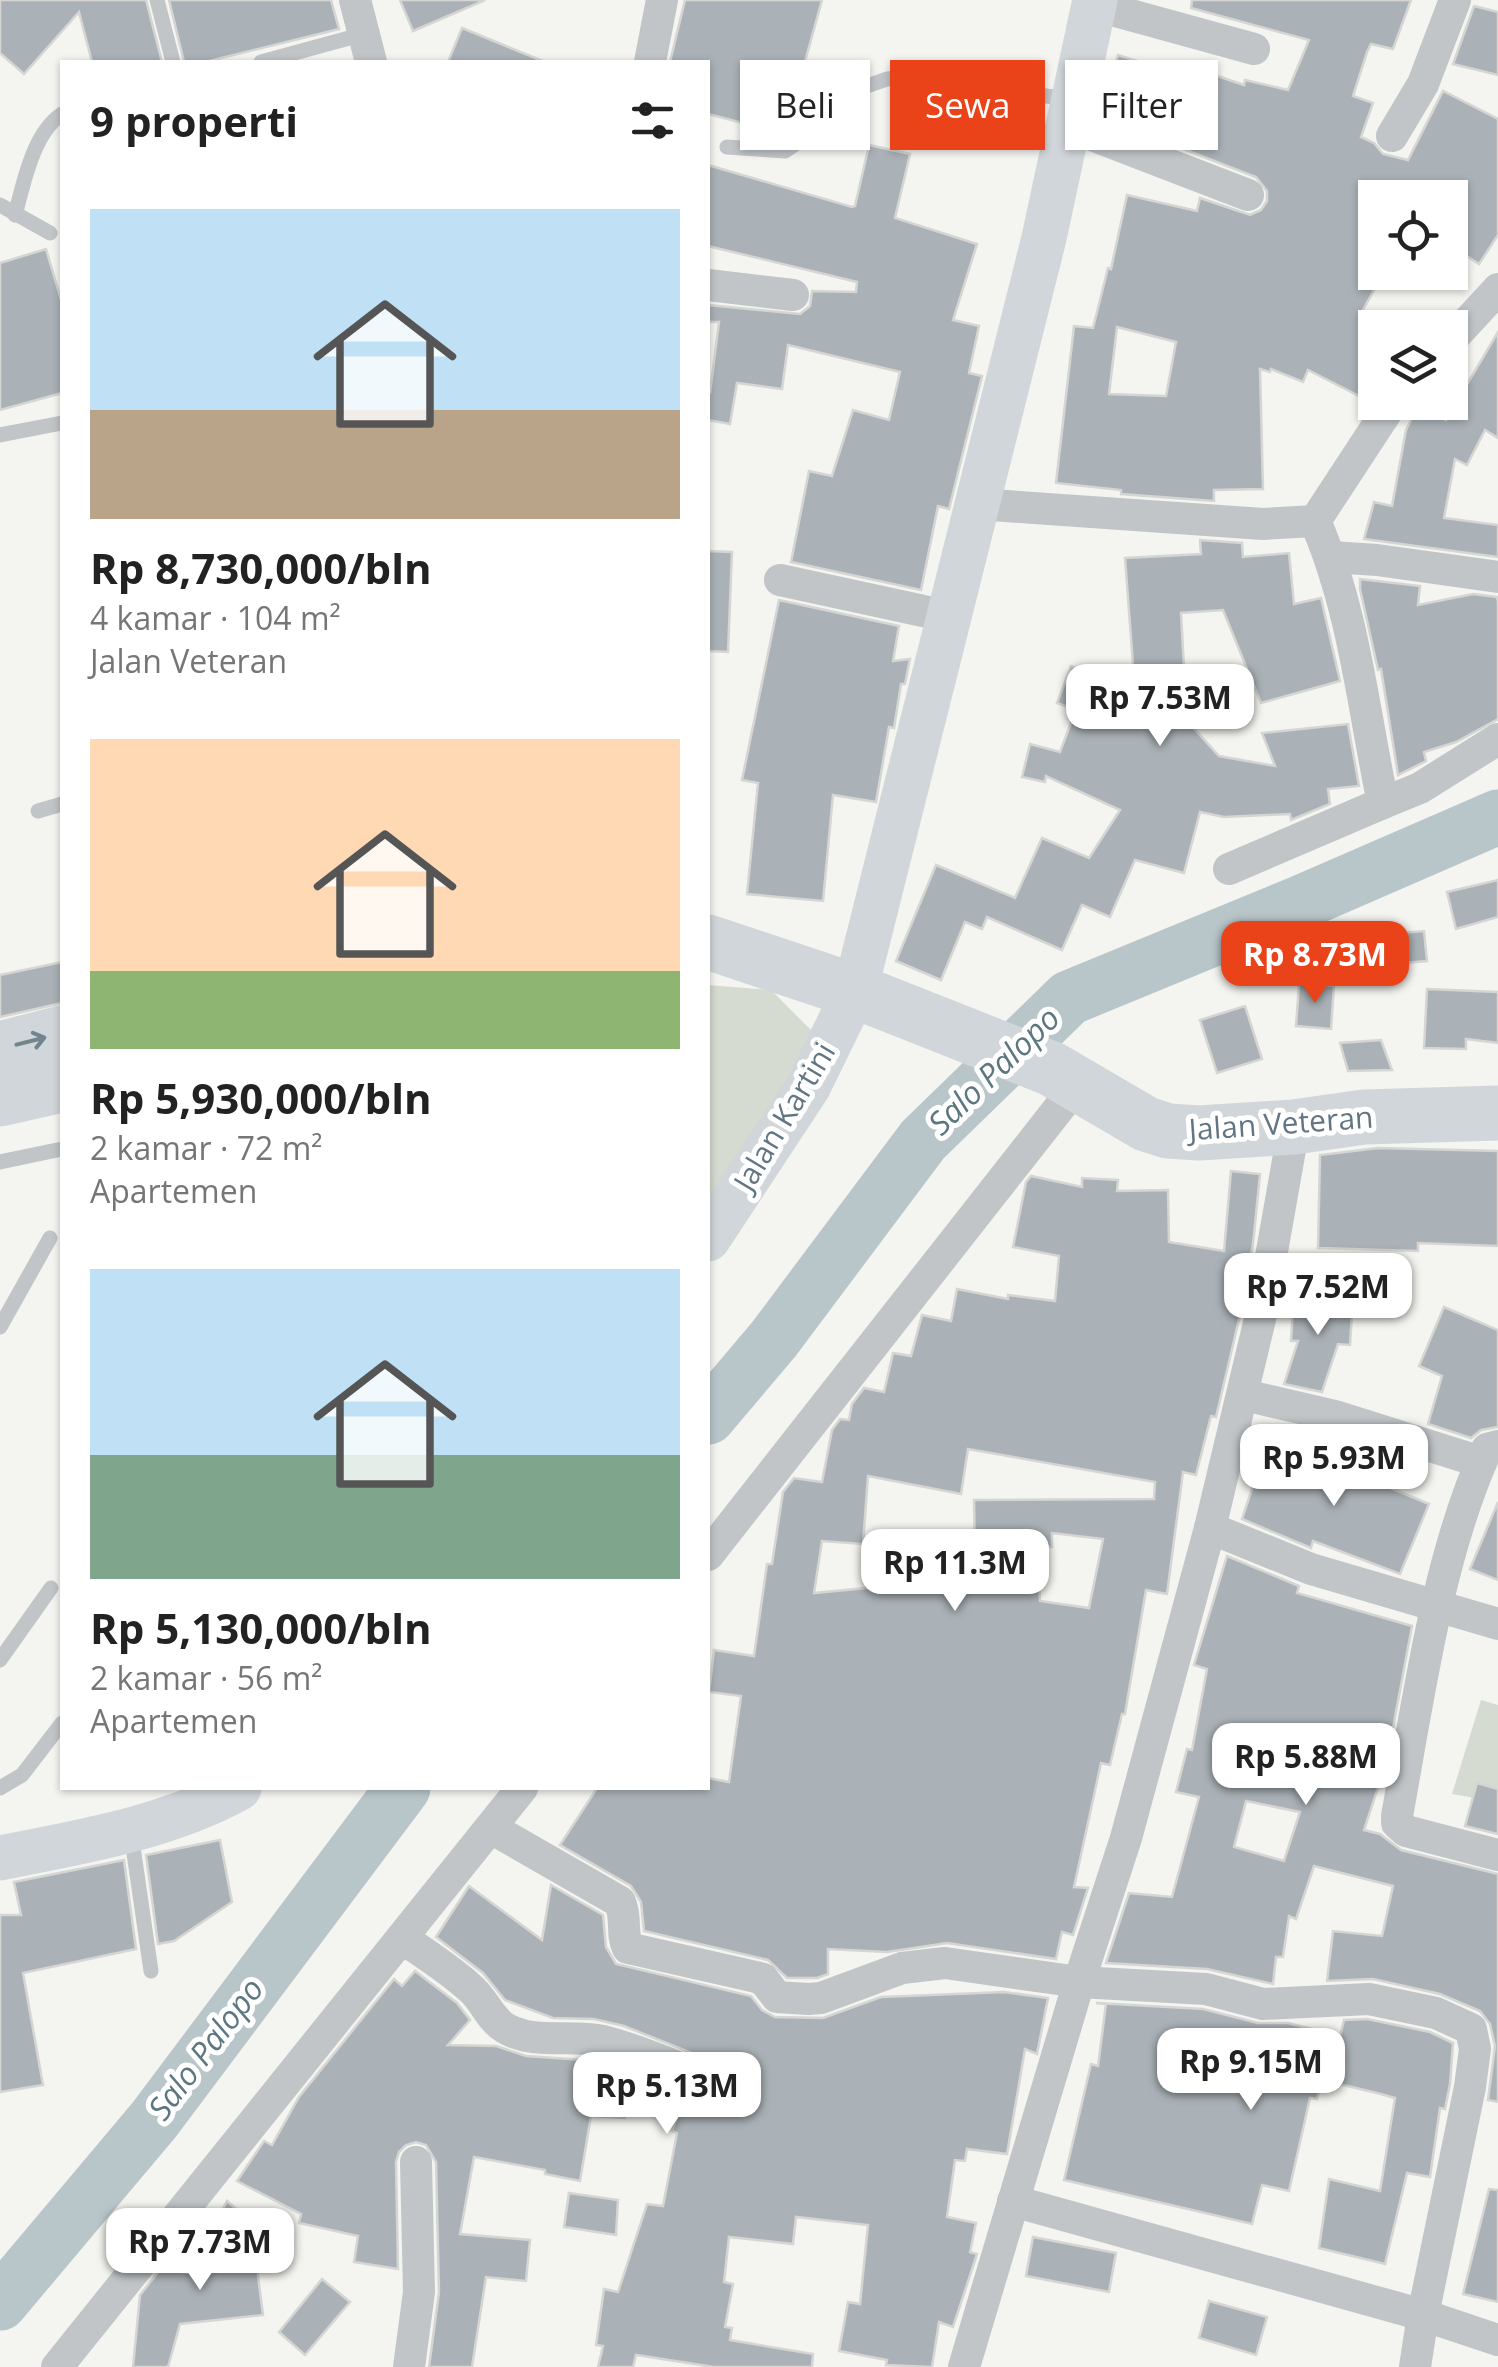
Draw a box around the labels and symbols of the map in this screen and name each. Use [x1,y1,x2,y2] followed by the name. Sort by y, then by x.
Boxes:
[1057,664,1263,749] pin: Rp 7.53M
[1212,921,1418,1006] pin: Rp 8.73M
[918,996,1068,1144] water label: Salo Palopo
[14,1031,46,1049] one-way arrow
[722,1034,844,1201] street label: Jalan Kartini
[1184,1096,1374,1150] street label: Jalan Veteran
[1215,1253,1421,1338] pin: Rp 7.52M
[1231,1424,1437,1509] pin: Rp 5.93M
[852,1529,1058,1614] pin: Rp 11.3M
[1203,1723,1409,1808] pin: Rp 5.88M
[137,1968,272,2128] water label: Salo Palopo
[1148,2028,1354,2113] pin: Rp 9.15M
[564,2052,770,2137] pin: Rp 5.13M
[97,2208,303,2293] pin: Rp 7.73M

